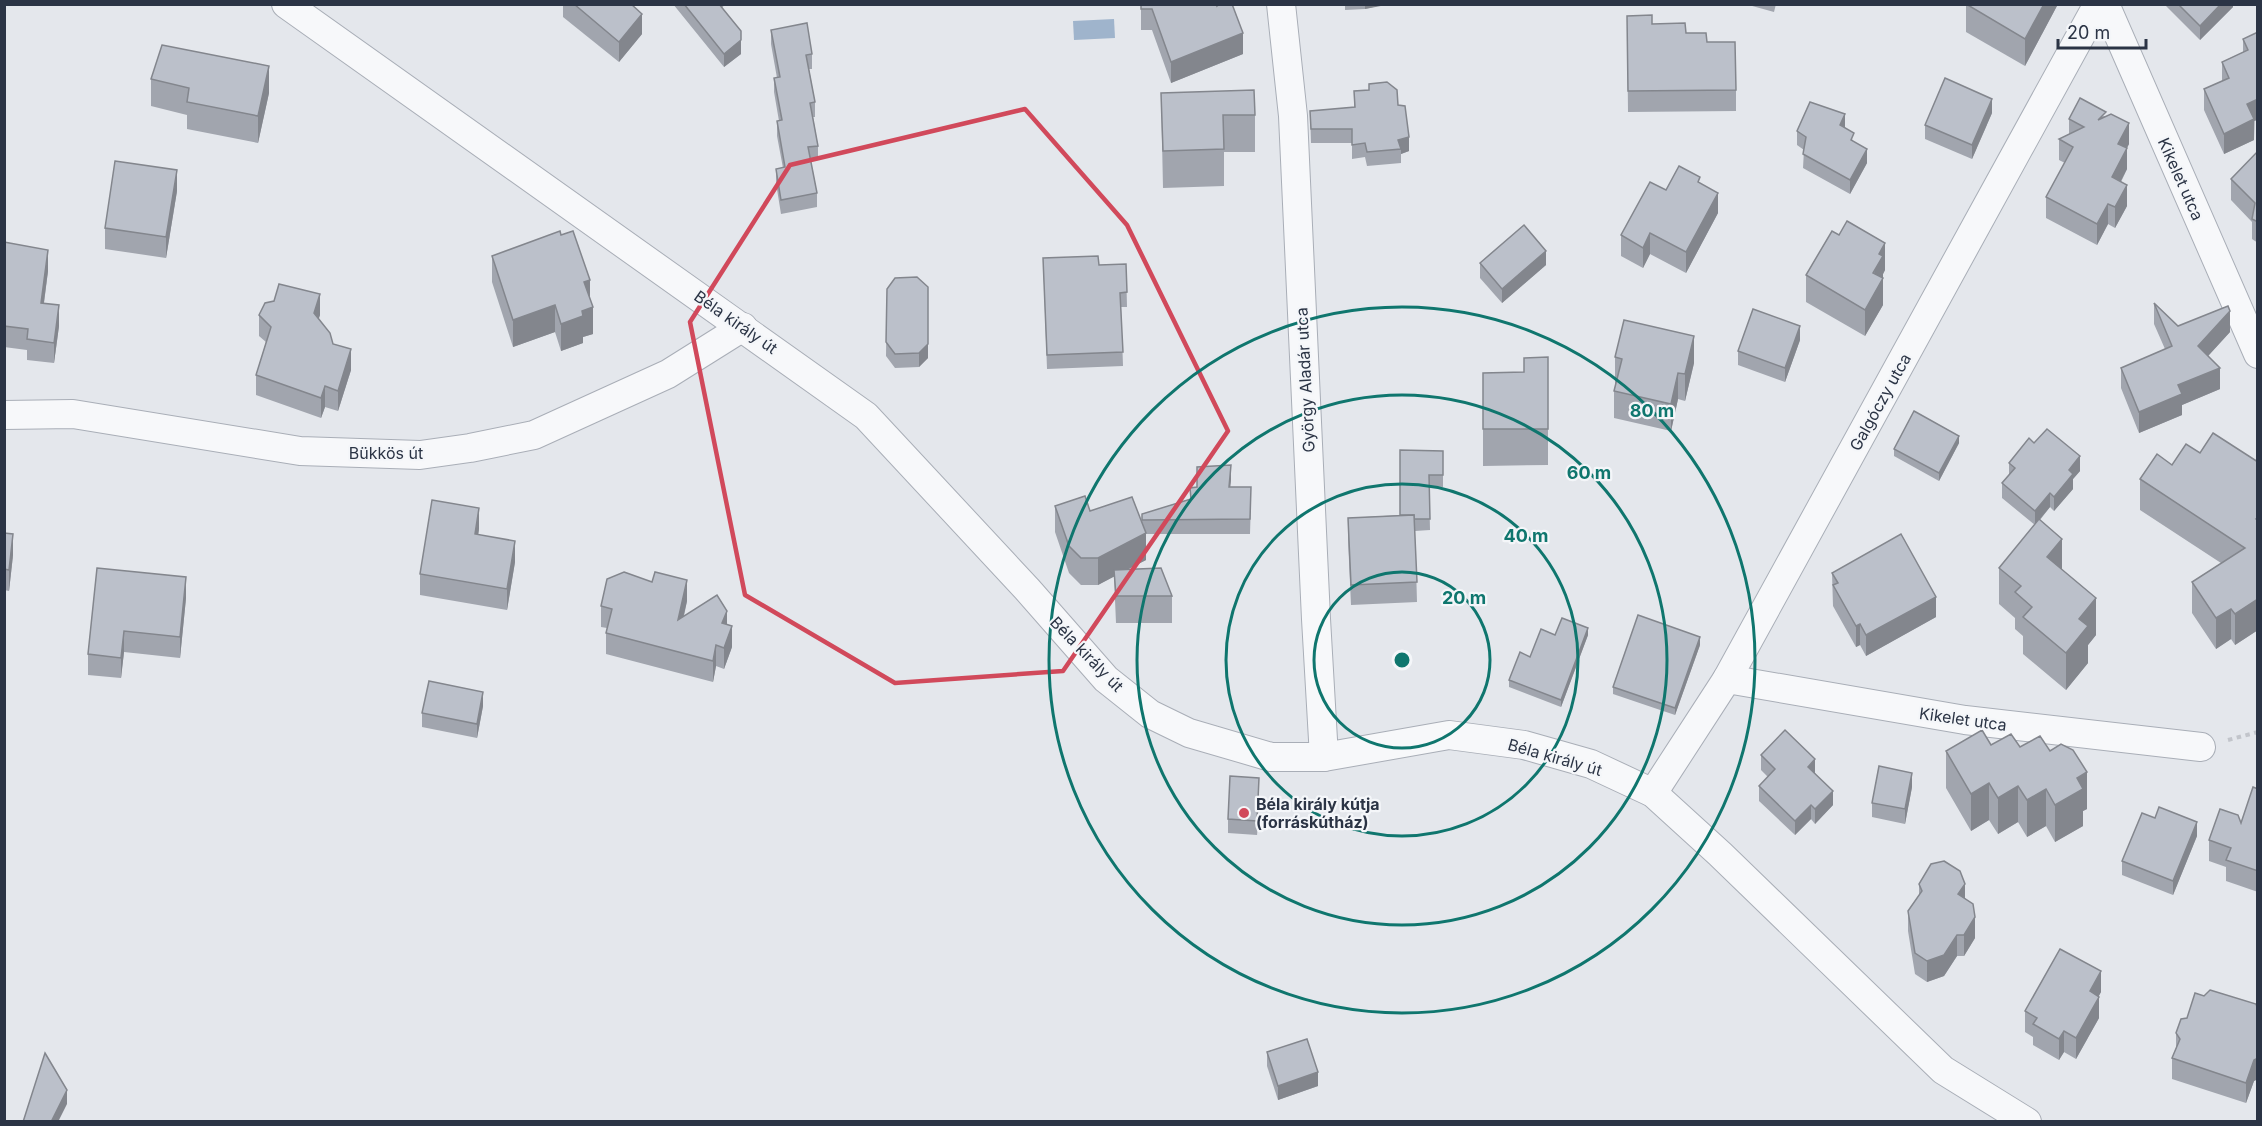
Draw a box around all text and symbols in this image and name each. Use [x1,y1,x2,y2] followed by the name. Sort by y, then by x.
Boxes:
[2058,12,2146,50] scale bar
[2067,22,2110,43] text: 20 m
[2154,135,2208,223] street label: Kikelet utca
[691,286,781,358] street label: Béla király út
[1291,307,1319,453] street label: György Aladár utca
[1845,350,1915,454] street label: Galgóczy utca
[1630,400,1674,421] text: 80 m
[349,443,423,463] street label: Bükkös út
[1567,462,1611,483] text: 60 m
[1504,525,1549,546] text: 40 m
[1442,587,1486,608] text: 20 m
[1046,612,1128,696] street label: Béla király út
[1392,650,1412,670] centre of rings
[1918,703,2008,735] street label: Kikelet utca
[1506,734,1604,780] street label: Béla király út
[1256,794,1380,832] place label: Béla király kútja (forráskútház)
[1237,806,1251,820] marker: Béla király kútja (forráskútház)

